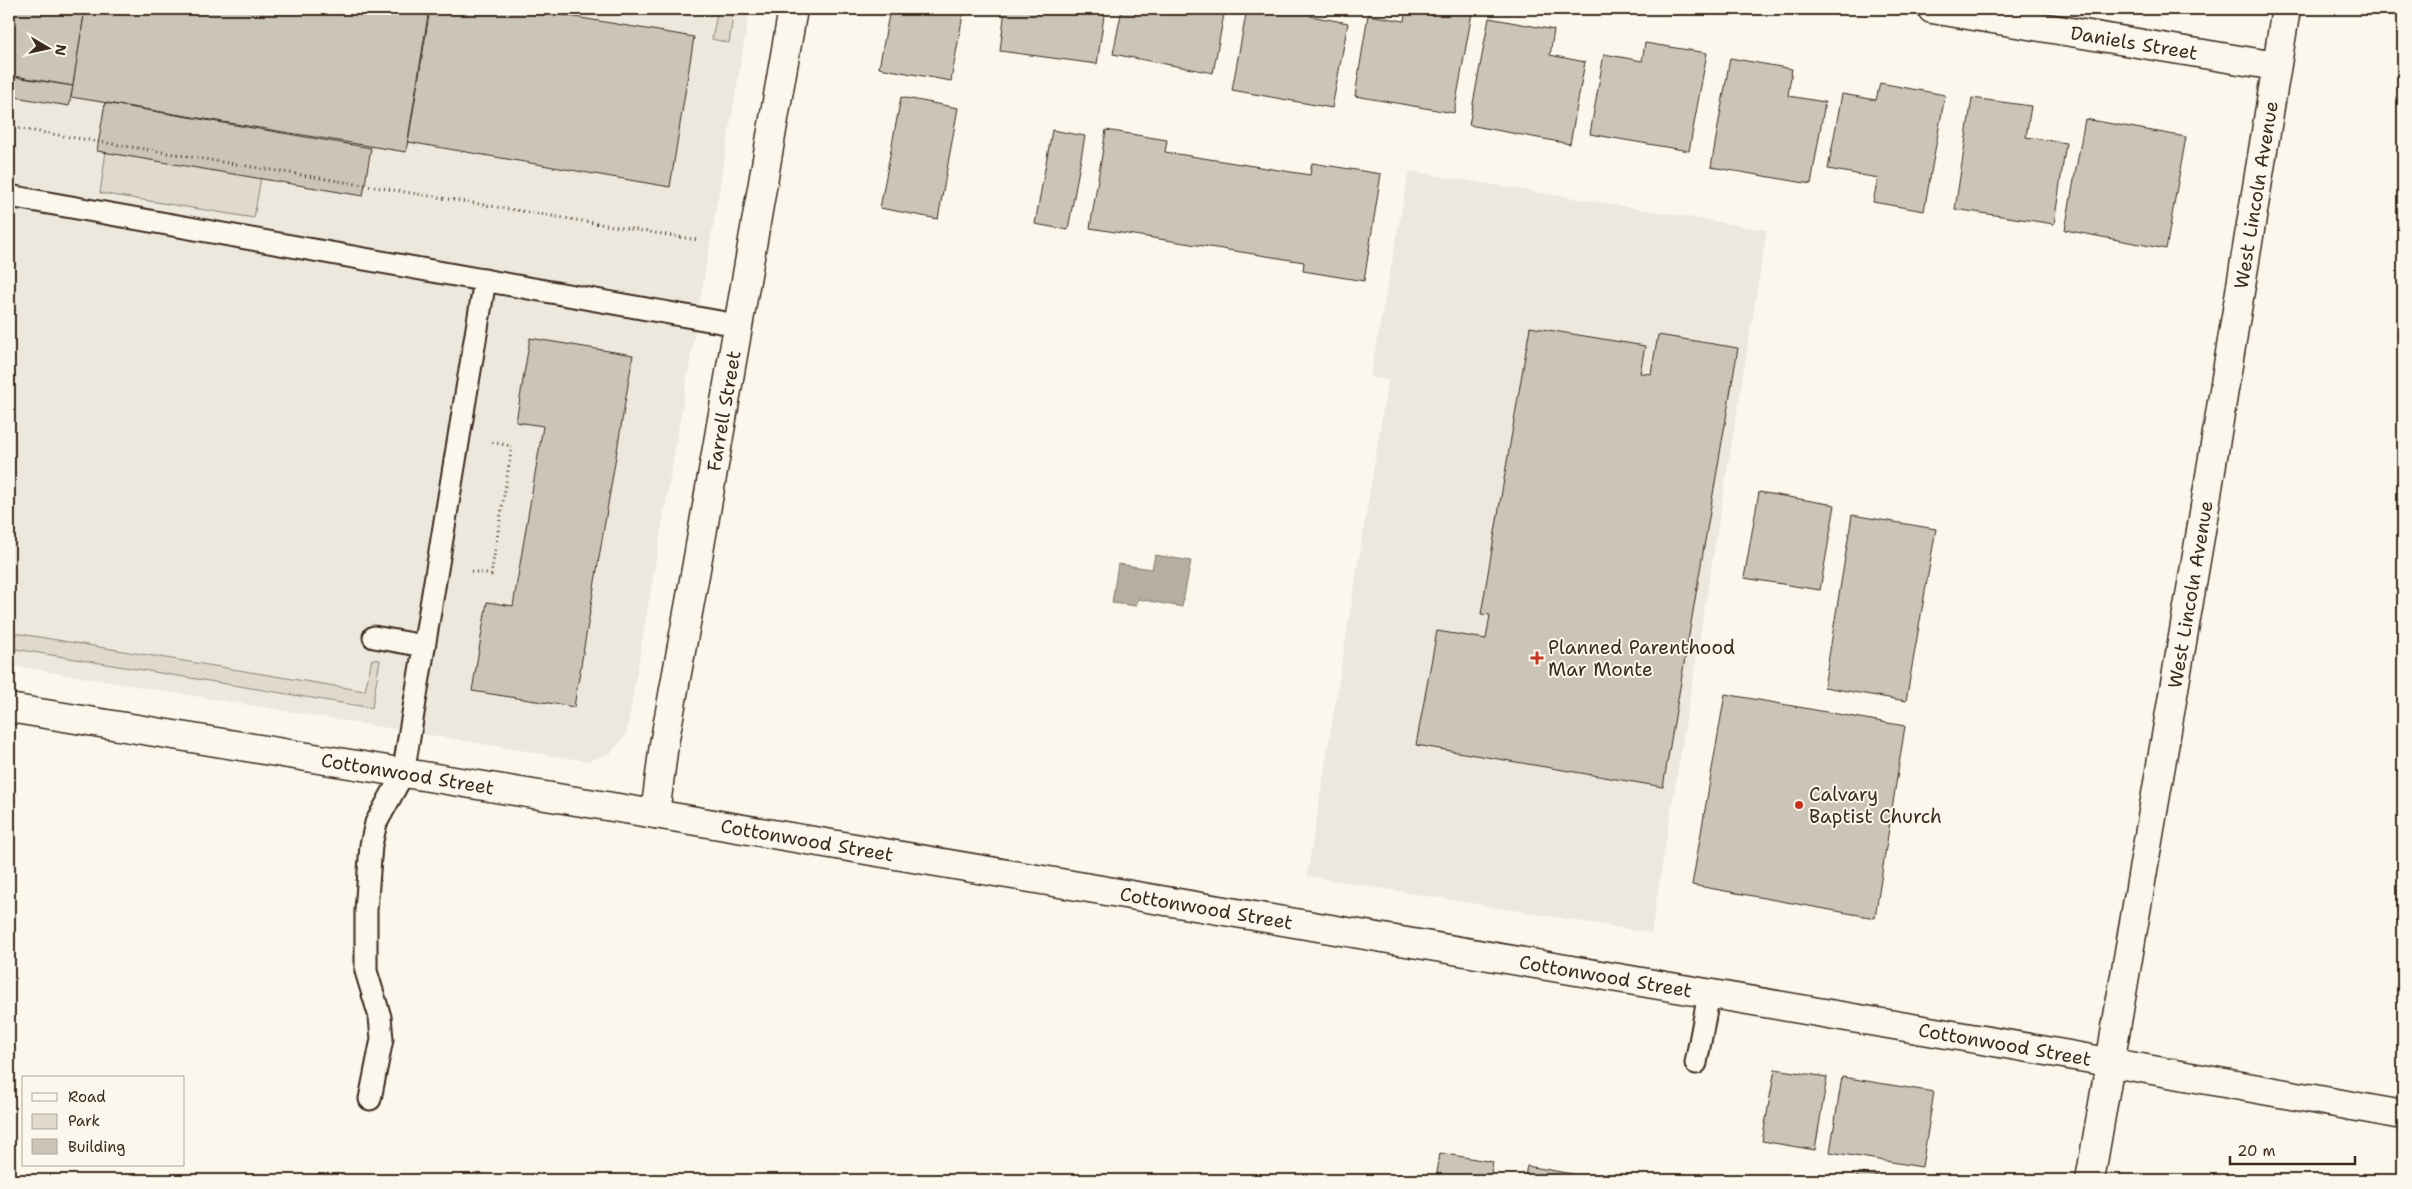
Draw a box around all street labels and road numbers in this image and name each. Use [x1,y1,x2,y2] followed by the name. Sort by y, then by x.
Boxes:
[2069,20,2200,66] street label: Daniels Street
[2229,99,2284,291] street label: West Lincoln Avenue
[701,349,747,473] street label: Farrell Street
[2162,499,2219,690] street label: West Lincoln Avenue
[319,747,496,800] street label: Cottonwood Street
[719,813,895,867] street label: Cottonwood Street
[1118,881,1295,935] street label: Cottonwood Street
[1517,949,1694,1003] street label: Cottonwood Street
[1917,1017,2093,1072] street label: Cottonwood Street

